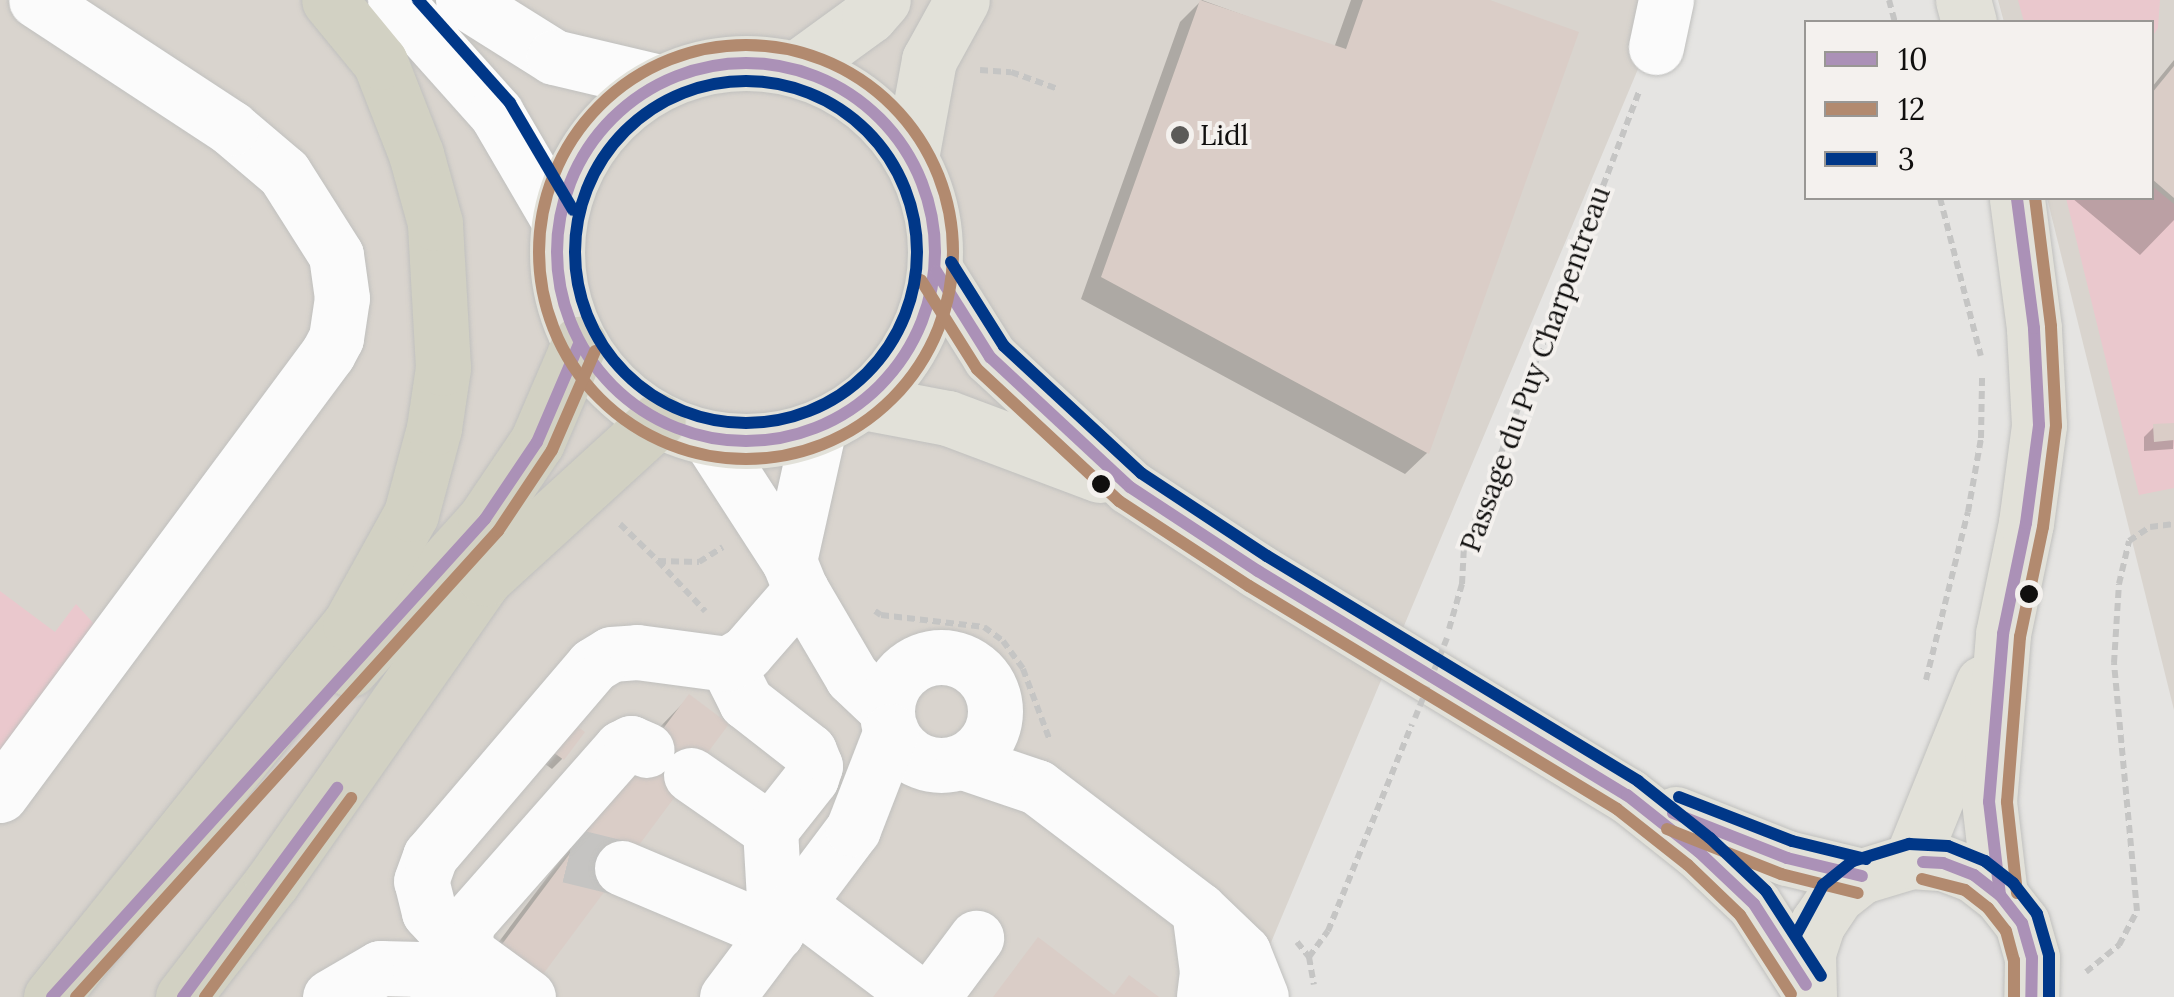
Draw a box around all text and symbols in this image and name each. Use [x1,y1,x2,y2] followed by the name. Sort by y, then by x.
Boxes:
[1804,20,2154,200] legend
[1898,40,1928,78] text: 10
[1898,90,1925,128] text: 12
[1200,118,1248,152] place label: Lidl
[1169,124,1191,146] marker: Lidl
[1898,140,1915,178] text: 3
[1453,182,1617,556] street label: Passage du Puy Charpentreau
[1091,474,1111,494] unlabelled marker
[2019,584,2039,604] unlabelled marker

